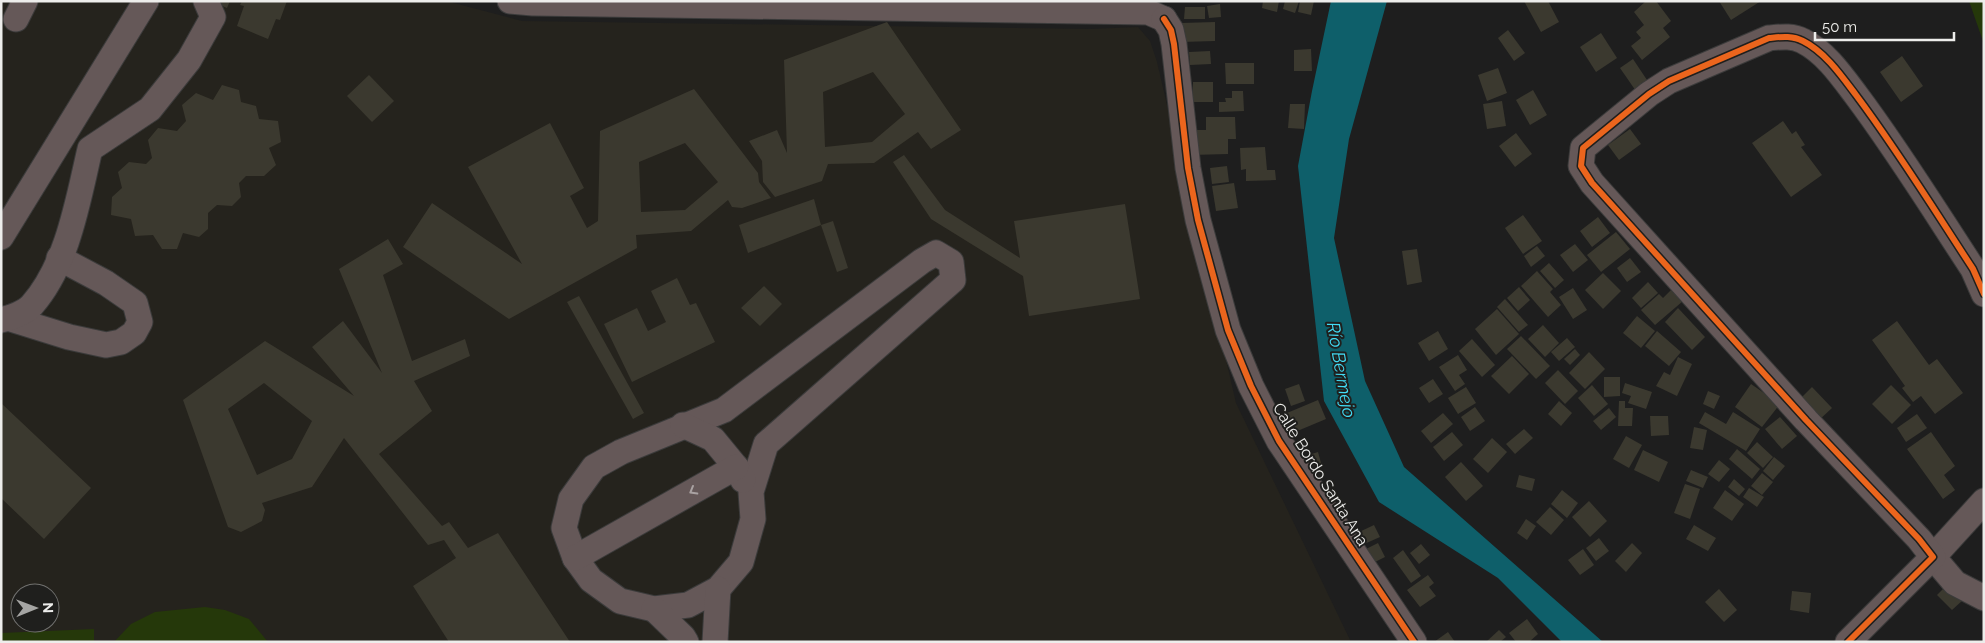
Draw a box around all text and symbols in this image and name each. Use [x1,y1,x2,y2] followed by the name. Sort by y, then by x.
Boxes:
[1815,10,1954,42] scale bar
[1822,18,1857,36] text: 50 m
[1323,320,1360,419] water label: Río Bermejo
[1269,399,1372,549] street label: Calle Bordo Santa Ana
[690,485,699,495] one-way arrow
[10,583,60,633] north arrow
[40,602,56,613] text: N

